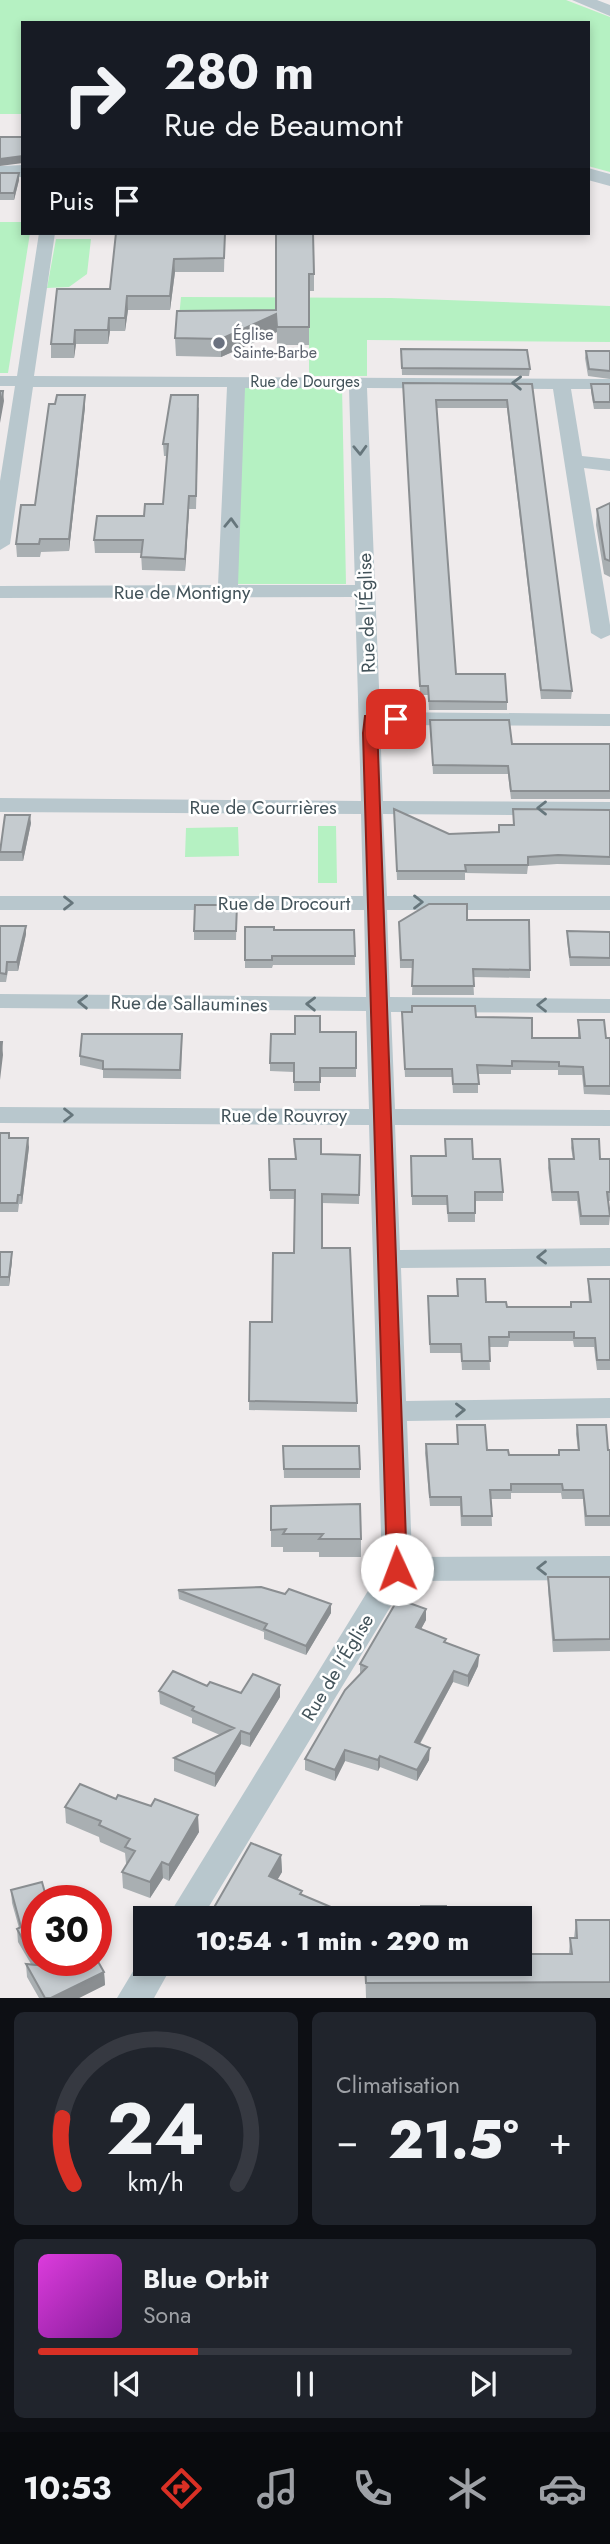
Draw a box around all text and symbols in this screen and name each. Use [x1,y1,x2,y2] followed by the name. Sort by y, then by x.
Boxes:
[164,37,314,107] text: 280 m
[49,49,140,140] icon: right
[164,102,403,148] text: Rue de Beaumont
[49,182,94,220] text: Puis
[108,182,146,220] icon: arrive
[233,323,317,364] place label: Église Sainte-Barbe
[211,335,227,351] marker: Église Sainte-Barbe
[250,370,360,393] street label: Rue de Dourges
[512,375,522,391] one-way arrow
[352,445,368,456] one-way arrow
[223,518,238,529] one-way arrow
[351,552,382,674] street label: Rue de l'Église
[114,579,251,606] street label: Rue de Montigny
[366,689,426,749] pin
[377,700,415,738] icon: arrive
[189,794,337,821] street label: Rue de Courrières
[536,800,547,816] one-way arrow
[218,890,351,917] street label: Rue de Drocourt
[413,894,424,910] one-way arrow
[63,895,74,911] one-way arrow
[110,989,268,1018] street label: Rue de Sallaumines
[77,994,88,1010] one-way arrow
[305,996,315,1012] one-way arrow
[536,997,547,1013] one-way arrow
[221,1102,348,1129] street label: Rue de Rouvroy
[63,1107,74,1123] one-way arrow
[536,1249,547,1265] one-way arrow
[455,1402,466,1418] one-way arrow
[360,1532,434,1606] position arrow
[536,1560,547,1576] one-way arrow
[295,1609,380,1726] street label: Rue de l'Église
[21,1885,112,1976] speed limit sign: 30
[196,1922,469,1960] text: 10:54 · 1 min · 290 m
[336,2068,460,2102] text: Climatisation
[107,2077,205,2182] text: 24
[388,2102,519,2178] text: 21.5°
[336,2113,358,2168] text: −
[549,2113,572,2168] text: +
[128,2164,184,2200] text: km/h
[143,2260,268,2298] text: Blue Orbit
[143,2298,191,2332] text: Sona
[108,2365,146,2403] icon: previous
[286,2365,324,2403] icon: pause
[464,2365,502,2403] icon: next
[157,2464,206,2513] icon: directions
[253,2464,302,2513] icon: music
[348,2464,397,2513] icon: phone
[443,2464,492,2513] icon: climate
[538,2464,587,2513] icon: car
[23,2465,111,2511] text: 10:53

